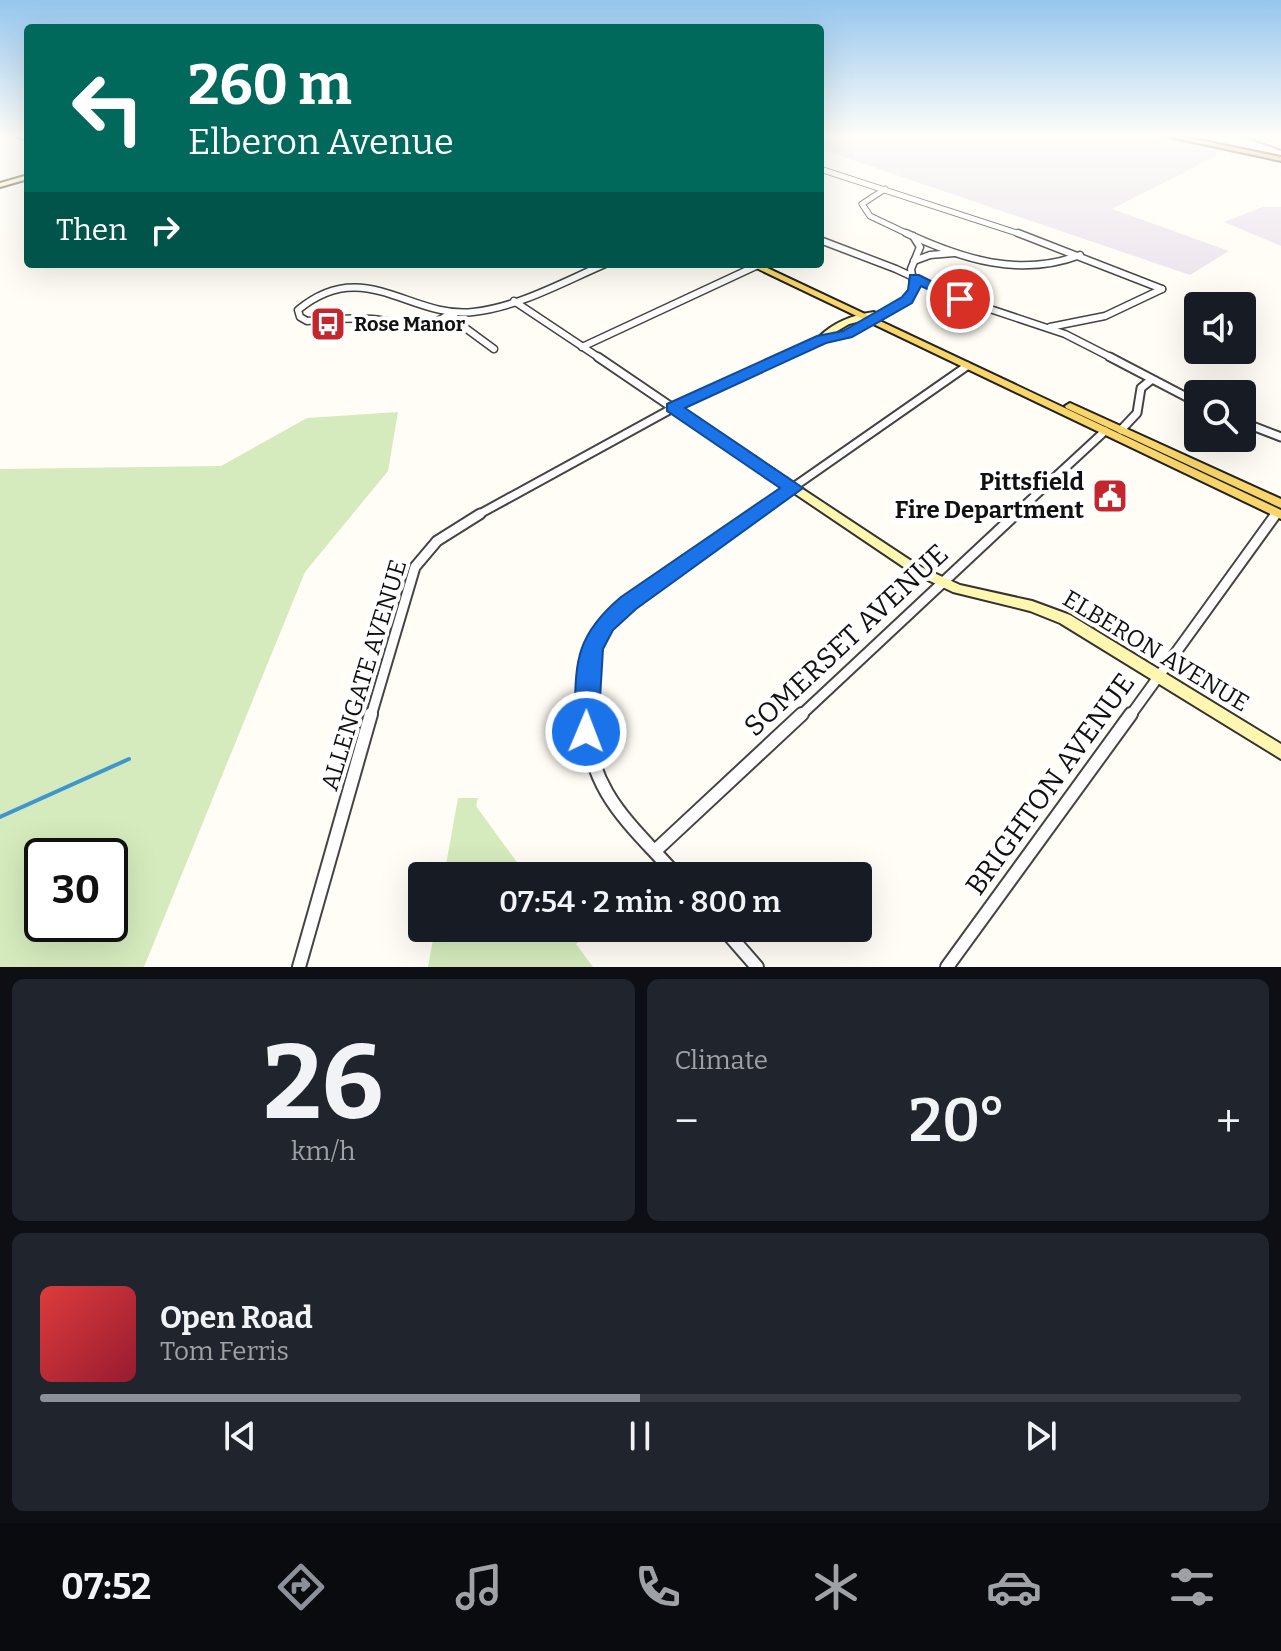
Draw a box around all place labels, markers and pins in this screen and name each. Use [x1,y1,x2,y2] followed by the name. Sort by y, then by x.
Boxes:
[926,265,994,333] pin
[309,305,347,343] bus stop icon: Rose Manor
[354,312,466,336] place label: Rose Manor
[895,468,1085,524] place label: Pittsfield Fire Department
[1091,477,1129,515] public building icon: Pittsfield Fire Department

